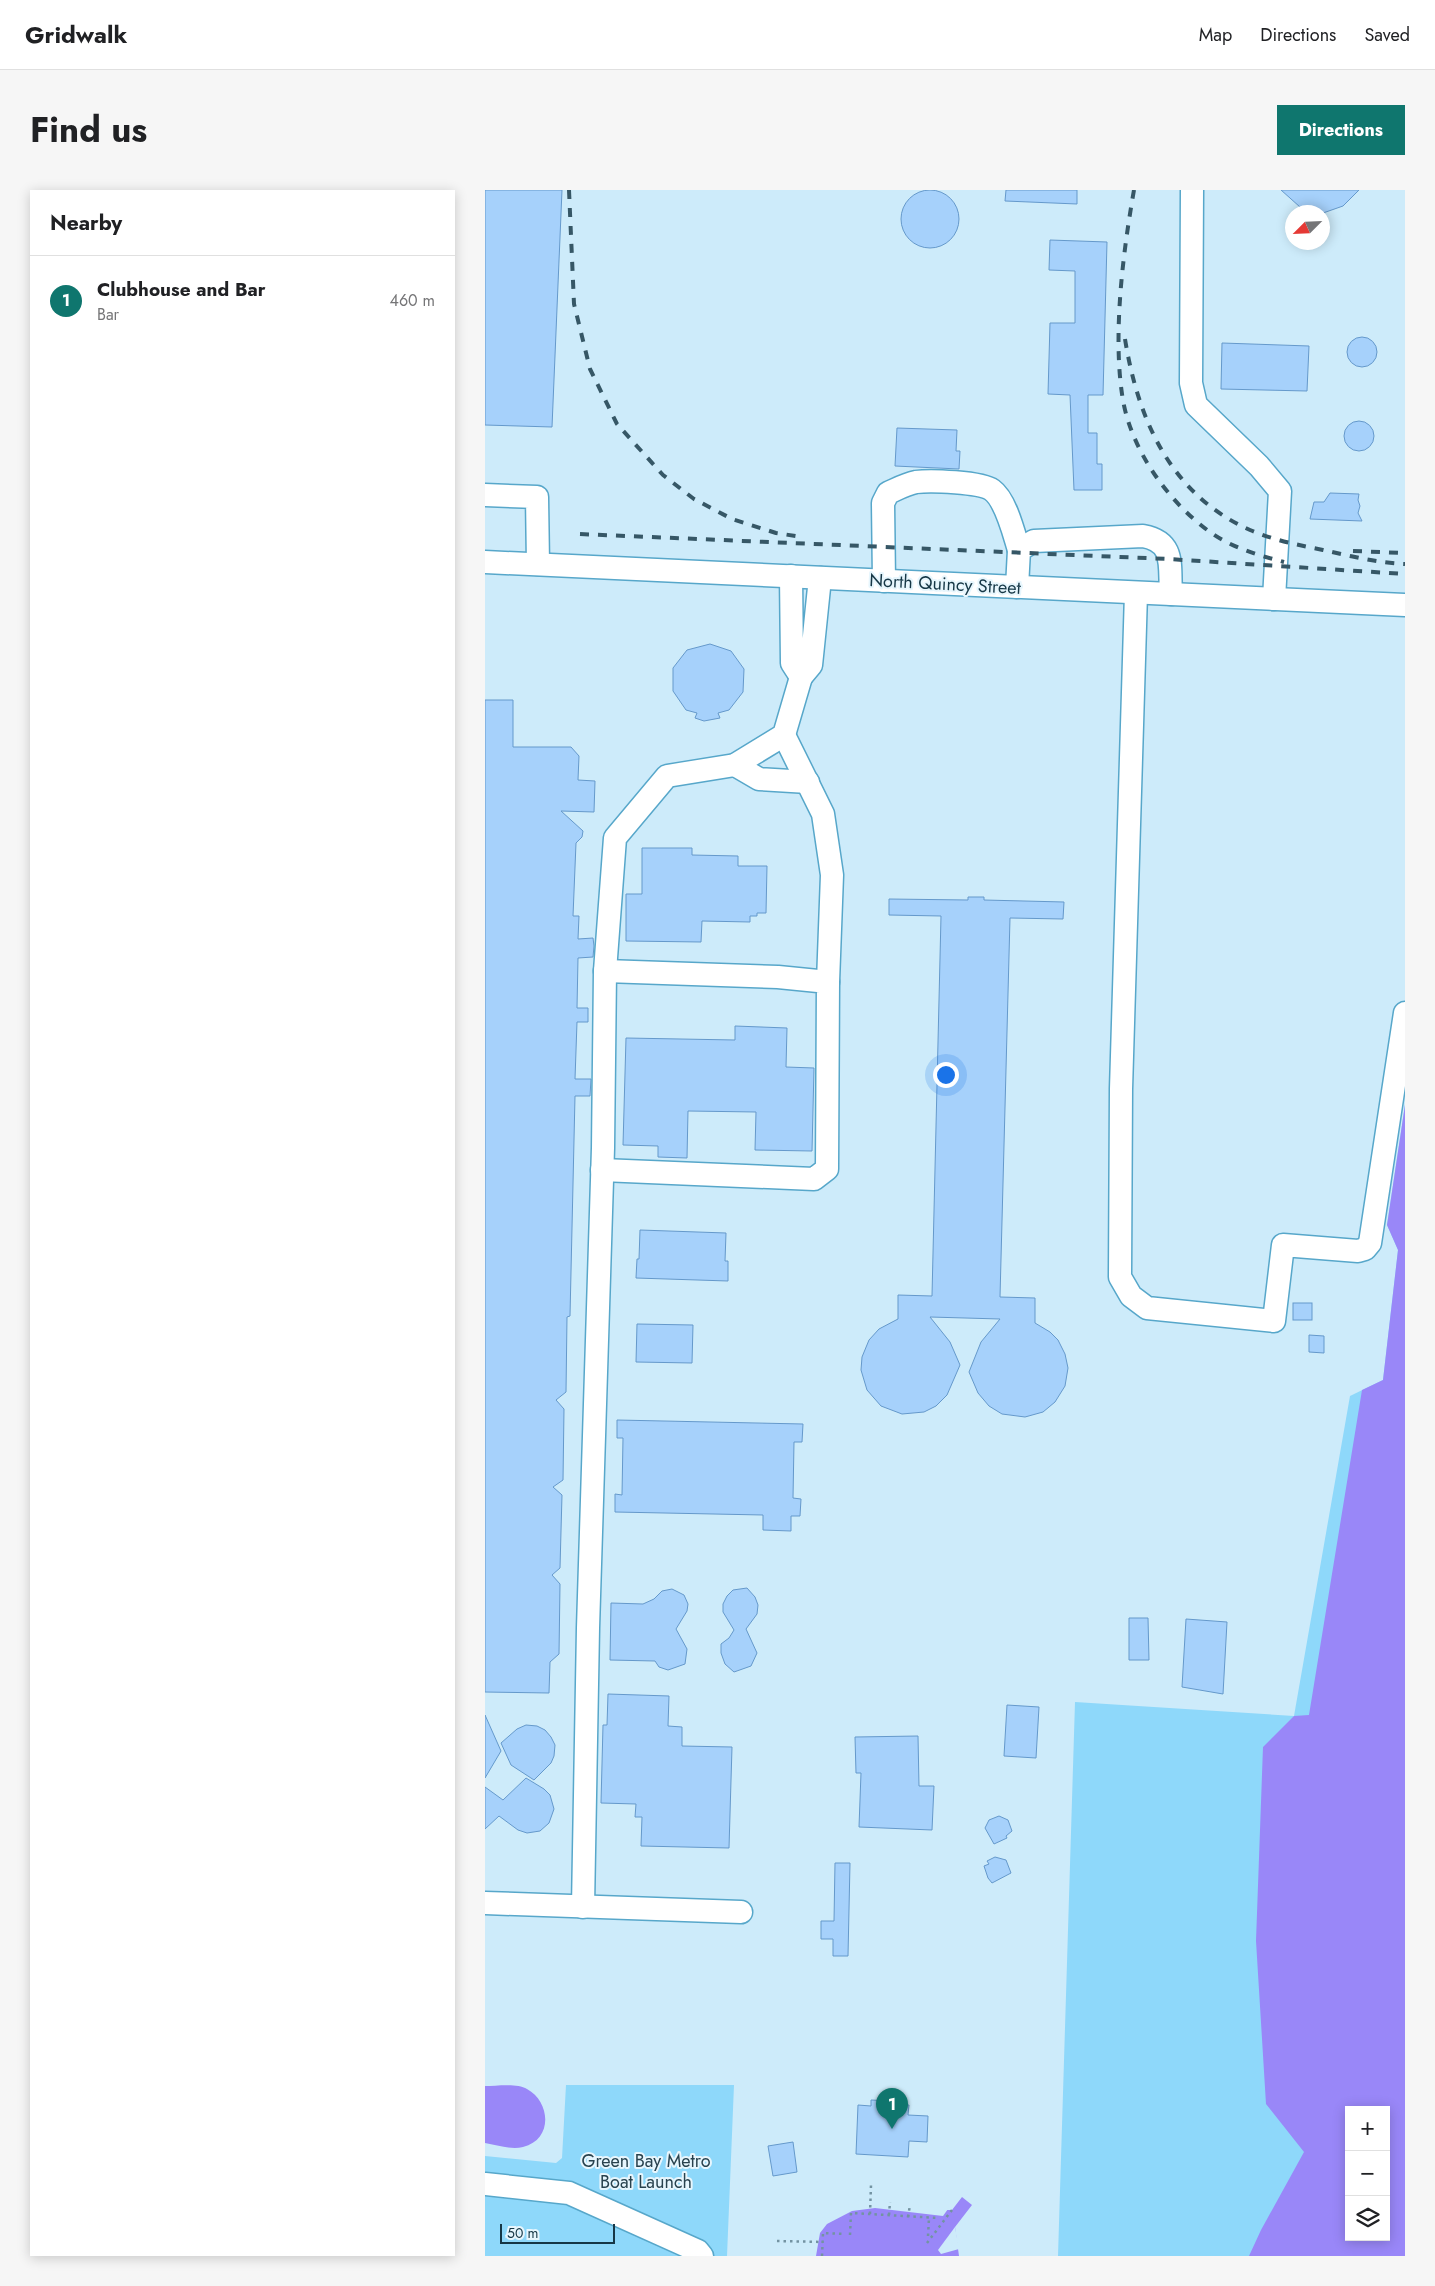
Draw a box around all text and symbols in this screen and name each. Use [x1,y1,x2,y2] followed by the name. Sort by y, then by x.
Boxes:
[25,17,127,52] text: Gridwalk
[1199,22,1232,48] text: Map
[1260,22,1336,48] text: Directions
[1364,22,1410,48] text: Saved
[30,105,147,155] text: Find us
[1277,105,1405,155] button: Directions
[1285,205,1330,250] north arrow
[50,208,122,238] text: Nearby
[97,276,266,303] text: Clubhouse and Bar
[62,289,70,312] text: 1
[390,289,435,312] text: 460 m
[97,303,119,326] text: Bar
[869,567,1022,601] street label: North Quincy Street
[933,1062,959,1088] your location
[876,2088,908,2129] pin: 1
[1345,2106,1390,2241] map controls
[1345,2106,1390,2151] button: +
[581,2148,711,2195] park label: Green Bay Metro Boat Launch
[1345,2151,1390,2196] button: −
[1345,2196,1390,2241] button: layers
[500,2221,615,2244] scale bar
[507,2223,538,2243] text: 50 m

